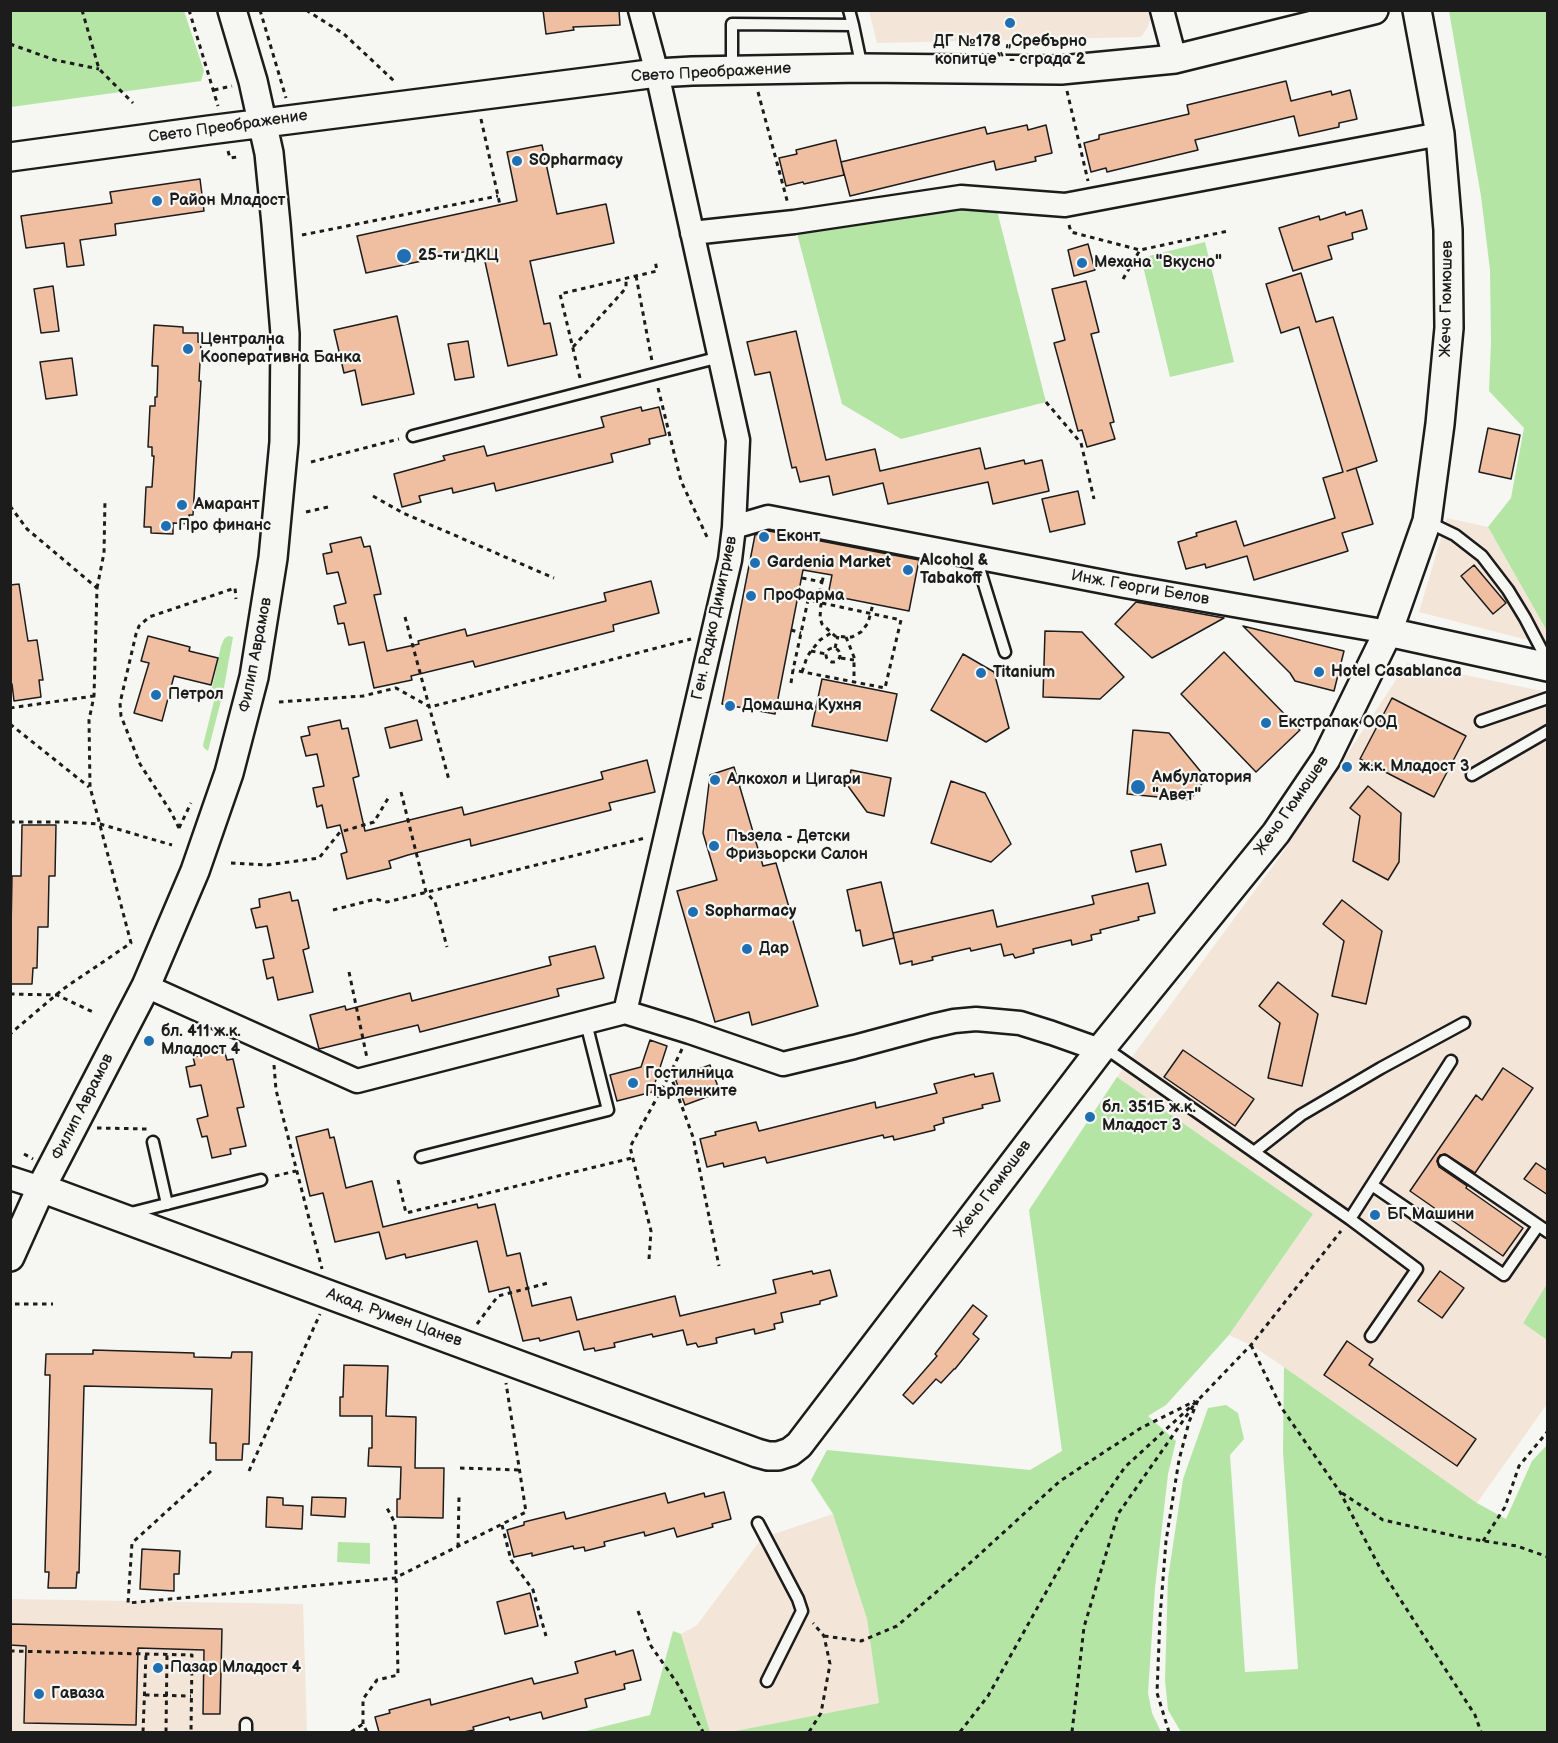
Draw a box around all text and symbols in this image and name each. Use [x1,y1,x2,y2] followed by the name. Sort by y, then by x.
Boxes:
[1003,16,1017,30] marker: ДГ №178 „Сребърно копитце“ - сграда 2
[933,32,1087,70] place label: ДГ №178 „Сребърно копитце“ - сграда 2
[630,59,792,87] street label: Свето Преображение
[147,106,309,148] street label: Свето Преображение
[529,151,623,171] place label: SOpharmacy
[510,154,524,168] marker: SOpharmacy
[169,191,285,211] place label: Район Младост
[150,194,164,208] marker: Район Младост
[1436,240,1458,358] street label: Жечо Гюмюшев
[418,246,499,266] place label: 25-ти ДКЦ
[395,247,413,265] marker: 25-ти ДКЦ
[1094,253,1222,273] place label: Механа "Вкусно"
[1075,256,1089,270] marker: Механа "Вкусно"
[200,330,361,368] place label: Централна Кооперативна Банка
[181,342,195,356] marker: Централна Кооперативна Банка
[194,495,260,515] place label: Амарант
[175,498,189,512] marker: Амарант
[178,516,271,536] place label: Про финанс
[159,519,173,533] marker: Про финанс
[776,527,820,547] place label: Еконт
[757,530,771,544] marker: Еконт
[688,534,742,702] street label: Ген. Радко Димитриев
[920,551,988,589] place label: Alcohol & Tabakoff
[767,553,891,573] place label: Gardenia Market
[748,556,762,570] marker: Gardenia Market
[901,563,915,577] marker: Alcohol & Tabakoff
[1069,566,1211,610] street label: Инж. Георги Белов
[763,586,844,606] place label: ПроФарма
[744,589,758,603] marker: ПроФарма
[235,596,277,714] street label: Филип Аврамов
[1331,662,1462,682] place label: Hotel Casablanca
[993,663,1055,683] place label: Titanium
[1312,665,1326,679] marker: Hotel Casablanca
[974,666,988,680] marker: Titanium
[168,685,224,705] place label: Петрол
[149,688,163,702] marker: Петрол
[742,696,862,716] place label: Домашна Кухня
[723,699,737,713] marker: Домашна Кухня
[1278,713,1397,733] place label: Екстрапак ООД
[1259,716,1273,730] marker: Екстрапак ООД
[1251,753,1333,859] street label: Жечо Гюмюшев
[1359,757,1469,777] place label: ж.к. Младост 3
[1340,760,1354,774] marker: ж.к. Младост 3
[1152,768,1252,806] place label: Амбулатория "Авет"
[727,770,861,790] place label: Алкохол и Цигари
[708,773,722,787] marker: Алкохол и Цигари
[1129,778,1147,796] marker: Амбулатория "Авет"
[726,827,868,865] place label: Пъзела - Детски Фризьорски Салон
[707,839,721,853] marker: Пъзела - Детски Фризьорски Салон
[705,902,796,922] place label: Sopharmacy
[686,905,700,919] marker: Sopharmacy
[759,939,789,959] place label: Дар
[740,942,754,956] marker: Дар
[161,1022,241,1060] place label: бл. 411 ж.к. Младост 4
[142,1034,156,1048] marker: бл. 411 ж.к. Младост 4
[48,1051,118,1163] street label: Филип Аврамов
[645,1064,737,1102] place label: Гостилница Пърленките
[626,1076,640,1090] marker: Гостилница Пърленките
[1102,1098,1196,1136] place label: бл. 351Б ж.к. Младост 3
[1083,1110,1097,1124] marker: бл. 351Б ж.к. Младост 3
[950,1137,1036,1241] street label: Жечо Гюмюшев
[1387,1205,1474,1225] place label: БГ Машини
[1368,1208,1382,1222] marker: БГ Машини
[324,1285,464,1351] street label: Акад. Румен Цанев
[170,1658,301,1678] place label: Пазар Младост 4
[151,1661,165,1675] marker: Пазар Младост 4
[51,1684,104,1704] place label: Гаваза
[32,1687,46,1701] marker: Гаваза

